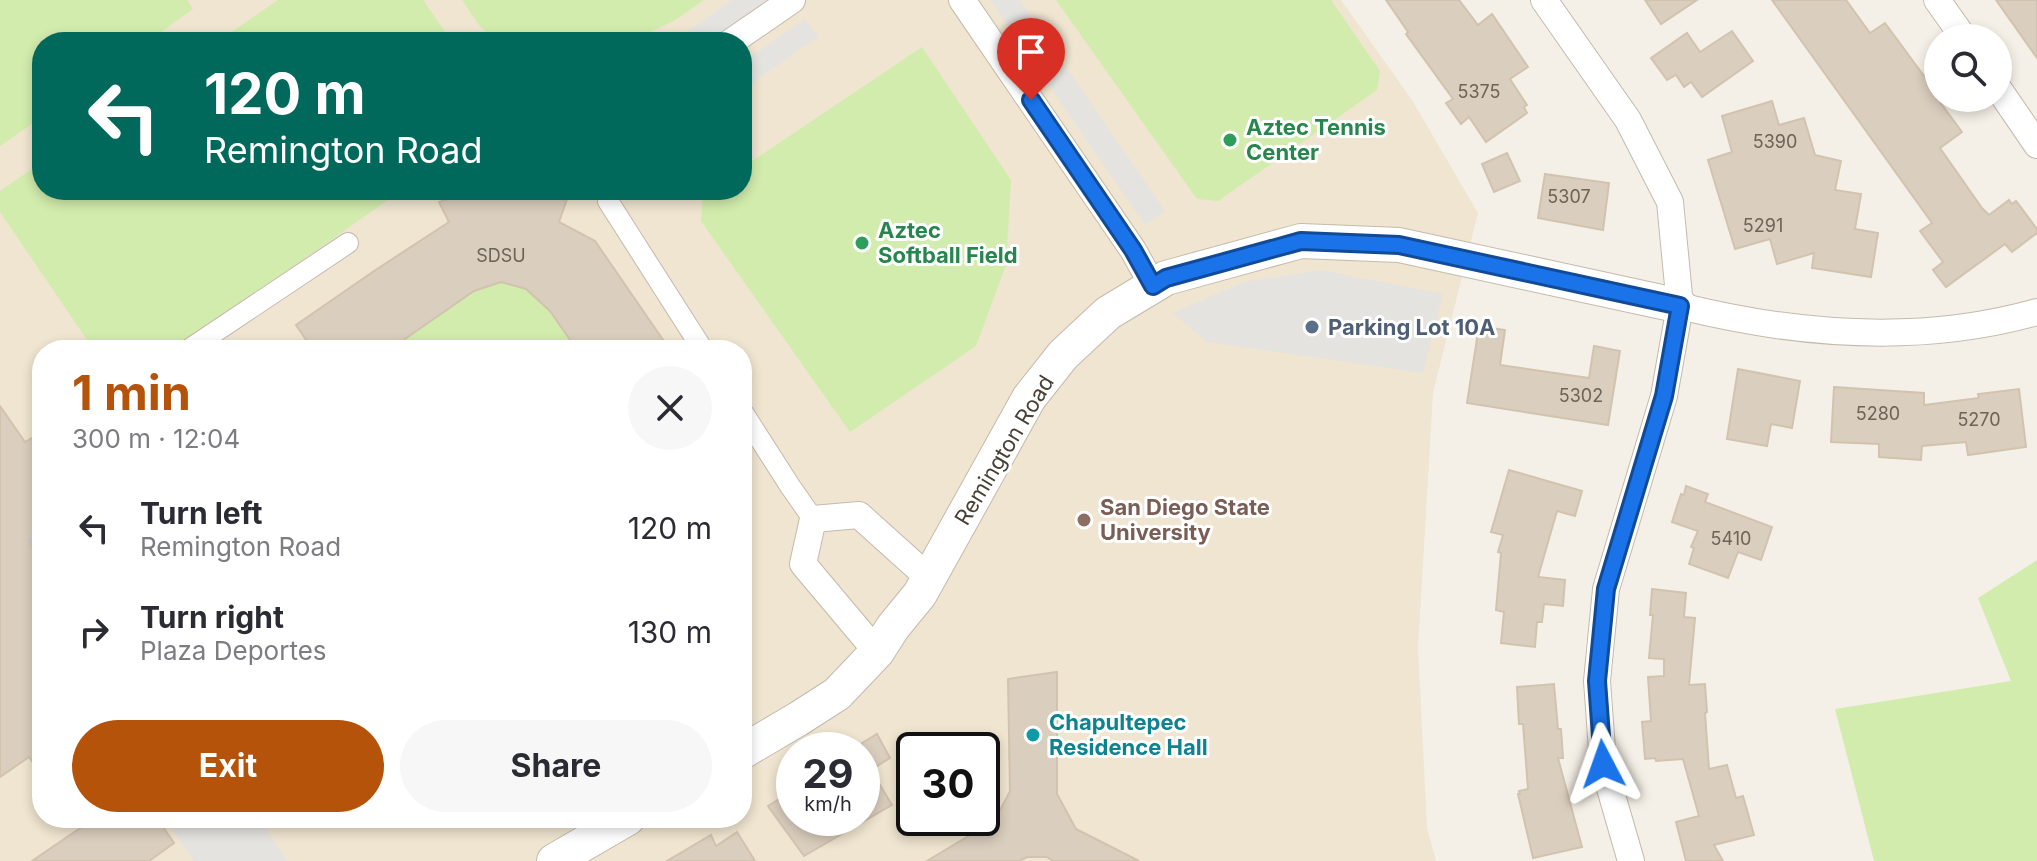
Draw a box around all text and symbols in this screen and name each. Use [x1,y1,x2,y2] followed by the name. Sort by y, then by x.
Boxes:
[997,18,1065,100] pin
[1924,24,2012,112] map controls
[1924,24,2012,112] button: search
[1009,30,1053,74] icon: arrive
[204,60,366,128] text: 120 m
[72,64,176,168] icon: left
[1457,81,1501,102] house number: 5375
[1246,114,1386,165] place label: Aztec Tennis Center
[204,128,482,172] text: Remington Road
[1221,131,1239,149] marker: Aztec Tennis Center
[1753,131,1797,152] house number: 5390
[1547,186,1591,207] house number: 5307
[1743,215,1783,236] house number: 5291
[878,217,1018,268] place label: Aztec Softball Field
[853,234,871,252] marker: Aztec Softball Field
[476,245,526,266] house number: SDSU
[1328,314,1496,340] place label: Parking Lot 10A
[1303,318,1321,336] marker: Parking Lot 10A
[72,363,191,422] text: 1 min
[628,366,712,450] button: close
[949,370,1059,530] street label: Remington Road
[1559,385,1603,406] house number: 5302
[1856,403,1900,424] house number: 5280
[1957,409,2001,430] house number: 5270
[72,423,240,454] text: 300 m · 12:04
[1100,494,1270,545] place label: San Diego State University
[140,495,262,531] text: Turn left
[72,506,116,550] icon: left
[628,510,712,546] text: 120 m
[1075,511,1093,529] marker: San Diego State University
[1711,528,1751,549] house number: 5410
[140,531,341,562] text: Remington Road
[140,599,284,635] text: Turn right
[72,610,116,654] icon: right
[628,614,712,650] text: 130 m
[140,635,327,666] text: Plaza Deportes
[1049,709,1208,760] place label: Chapultepec Residence Hall
[72,720,384,812] button: Exit
[400,720,712,812] button: Share
[1561,722,1645,806] position arrow
[1024,726,1042,744] marker: Chapultepec Residence Hall
[896,732,1000,836] speed limit sign: 30
[802,749,854,798] text: 29
[804,792,852,816] text: km/h

